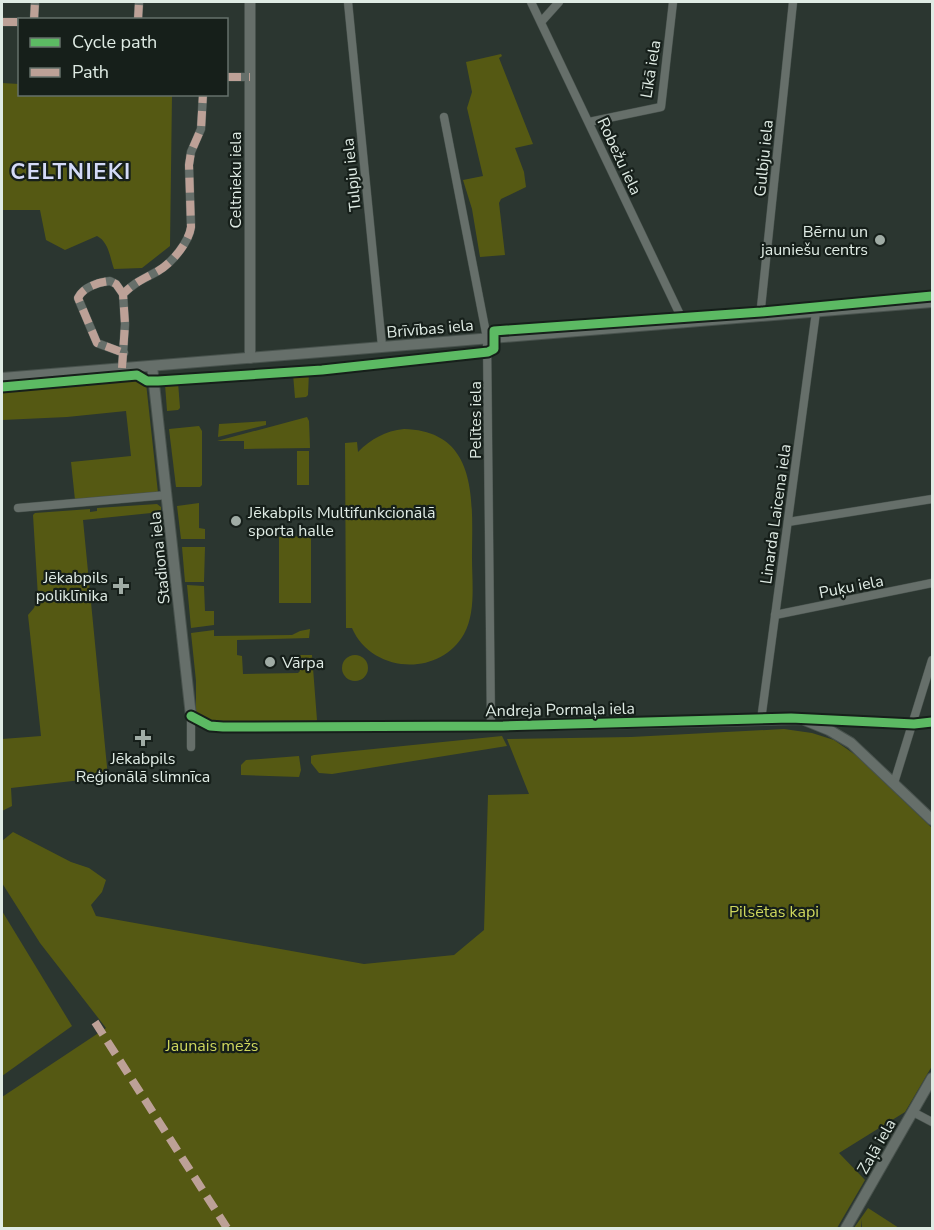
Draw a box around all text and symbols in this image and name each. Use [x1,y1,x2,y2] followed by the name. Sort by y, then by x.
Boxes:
[18,18,228,96] legend
[72,30,157,54] text: Cycle path
[636,39,666,100] street label: Līkā iela
[72,60,109,84] text: Path
[592,114,647,199] street label: Robežu iela
[749,119,779,198] street label: Gulbju iela
[225,132,247,228] street label: Celtnieku iela
[337,137,367,213] street label: Tulpju iela
[10,157,132,187] district label: CELTNIEKI
[760,221,868,261] place label: Bērnu un jauniešu centrs
[873,233,887,247] marker: Bērnu un jauniešu centrs
[386,314,475,344] street label: Brīvības iela
[465,381,487,459] street label: Pelītes iela
[755,443,797,586] street label: Linarda Laicena iela
[247,502,435,542] place label: Jēkabpils Multifunkcionālā sporta halle
[144,511,176,605] street label: Stadiona iela
[229,514,243,528] marker: Jēkabpils Multifunkcionālā sporta halle
[36,567,108,607] place label: Jēkabpils poliklīnika
[817,570,885,604] street label: Puķu iela
[112,577,130,595] marker: Jēkabpils poliklīnika
[281,652,324,674] place label: Vārpa
[263,655,277,669] marker: Vārpa
[485,698,635,722] street label: Andreja Pormaļa iela
[134,729,152,747] marker: Jēkabpils Reģionālā slimnīca
[76,748,210,788] place label: Jēkabpils Reģionālā slimnīca
[729,901,819,923] park label: Pilsētas kapi
[165,1035,258,1057] park label: Jaunais mežs
[852,1115,902,1178] street label: Zaļā iela

